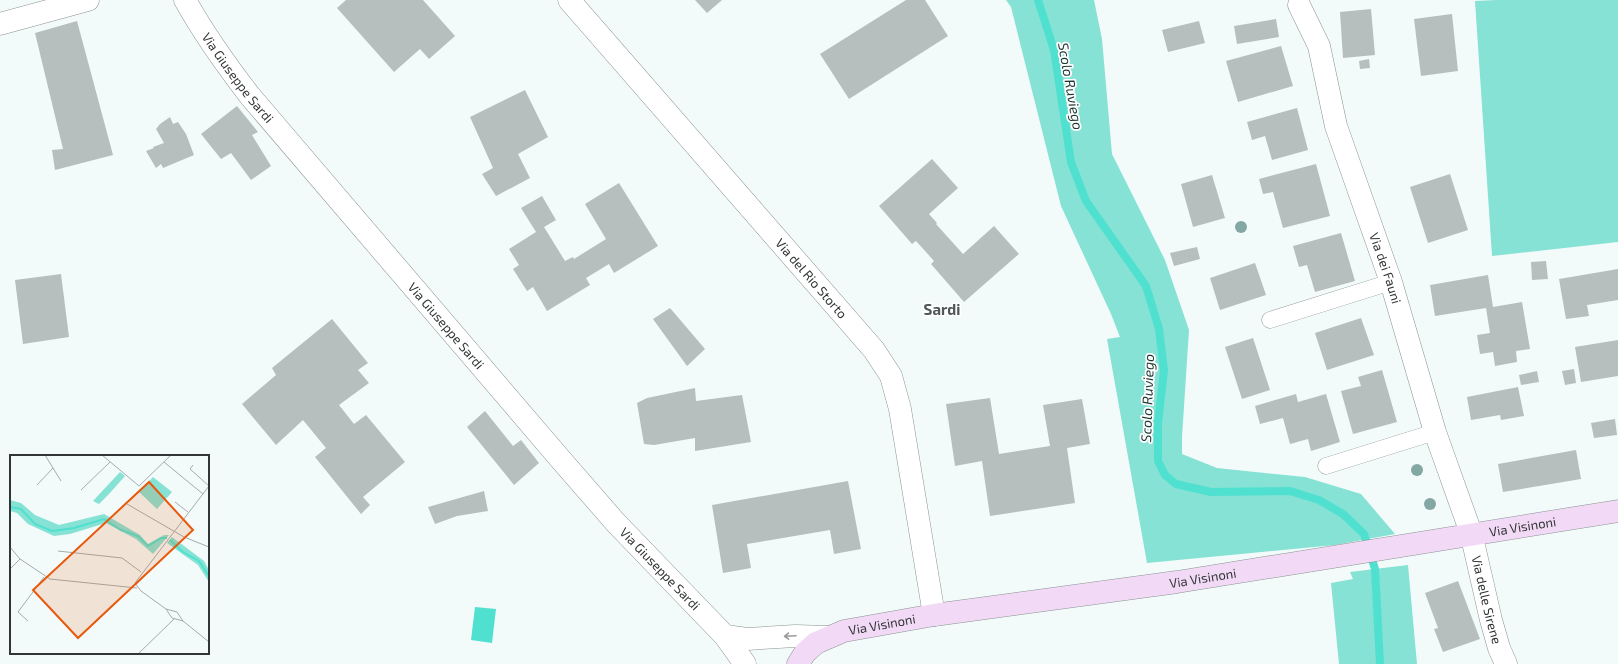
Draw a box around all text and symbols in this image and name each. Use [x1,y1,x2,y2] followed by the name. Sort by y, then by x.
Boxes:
[199,30,277,126] street label: Via Giuseppe Sardi
[1055,41,1087,131] water label: Scolo Ruviego
[1366,231,1405,305] street label: Via dei Fauni
[772,235,851,321] street label: Via del Rio Storto
[405,279,488,372] street label: Via Giuseppe Sardi
[924,300,960,318] district label: Sardi
[1137,353,1157,442] water label: Scolo Ruviego
[10,455,209,654] inset map
[1488,513,1557,540] street label: Via Visinoni
[617,524,704,613] street label: Via Giuseppe Sardi
[1468,554,1505,646] street label: Via delle Sirene
[1168,565,1237,591] street label: Via Visinoni
[847,610,917,638] street label: Via Visinoni
[784,633,797,640] one-way arrow

